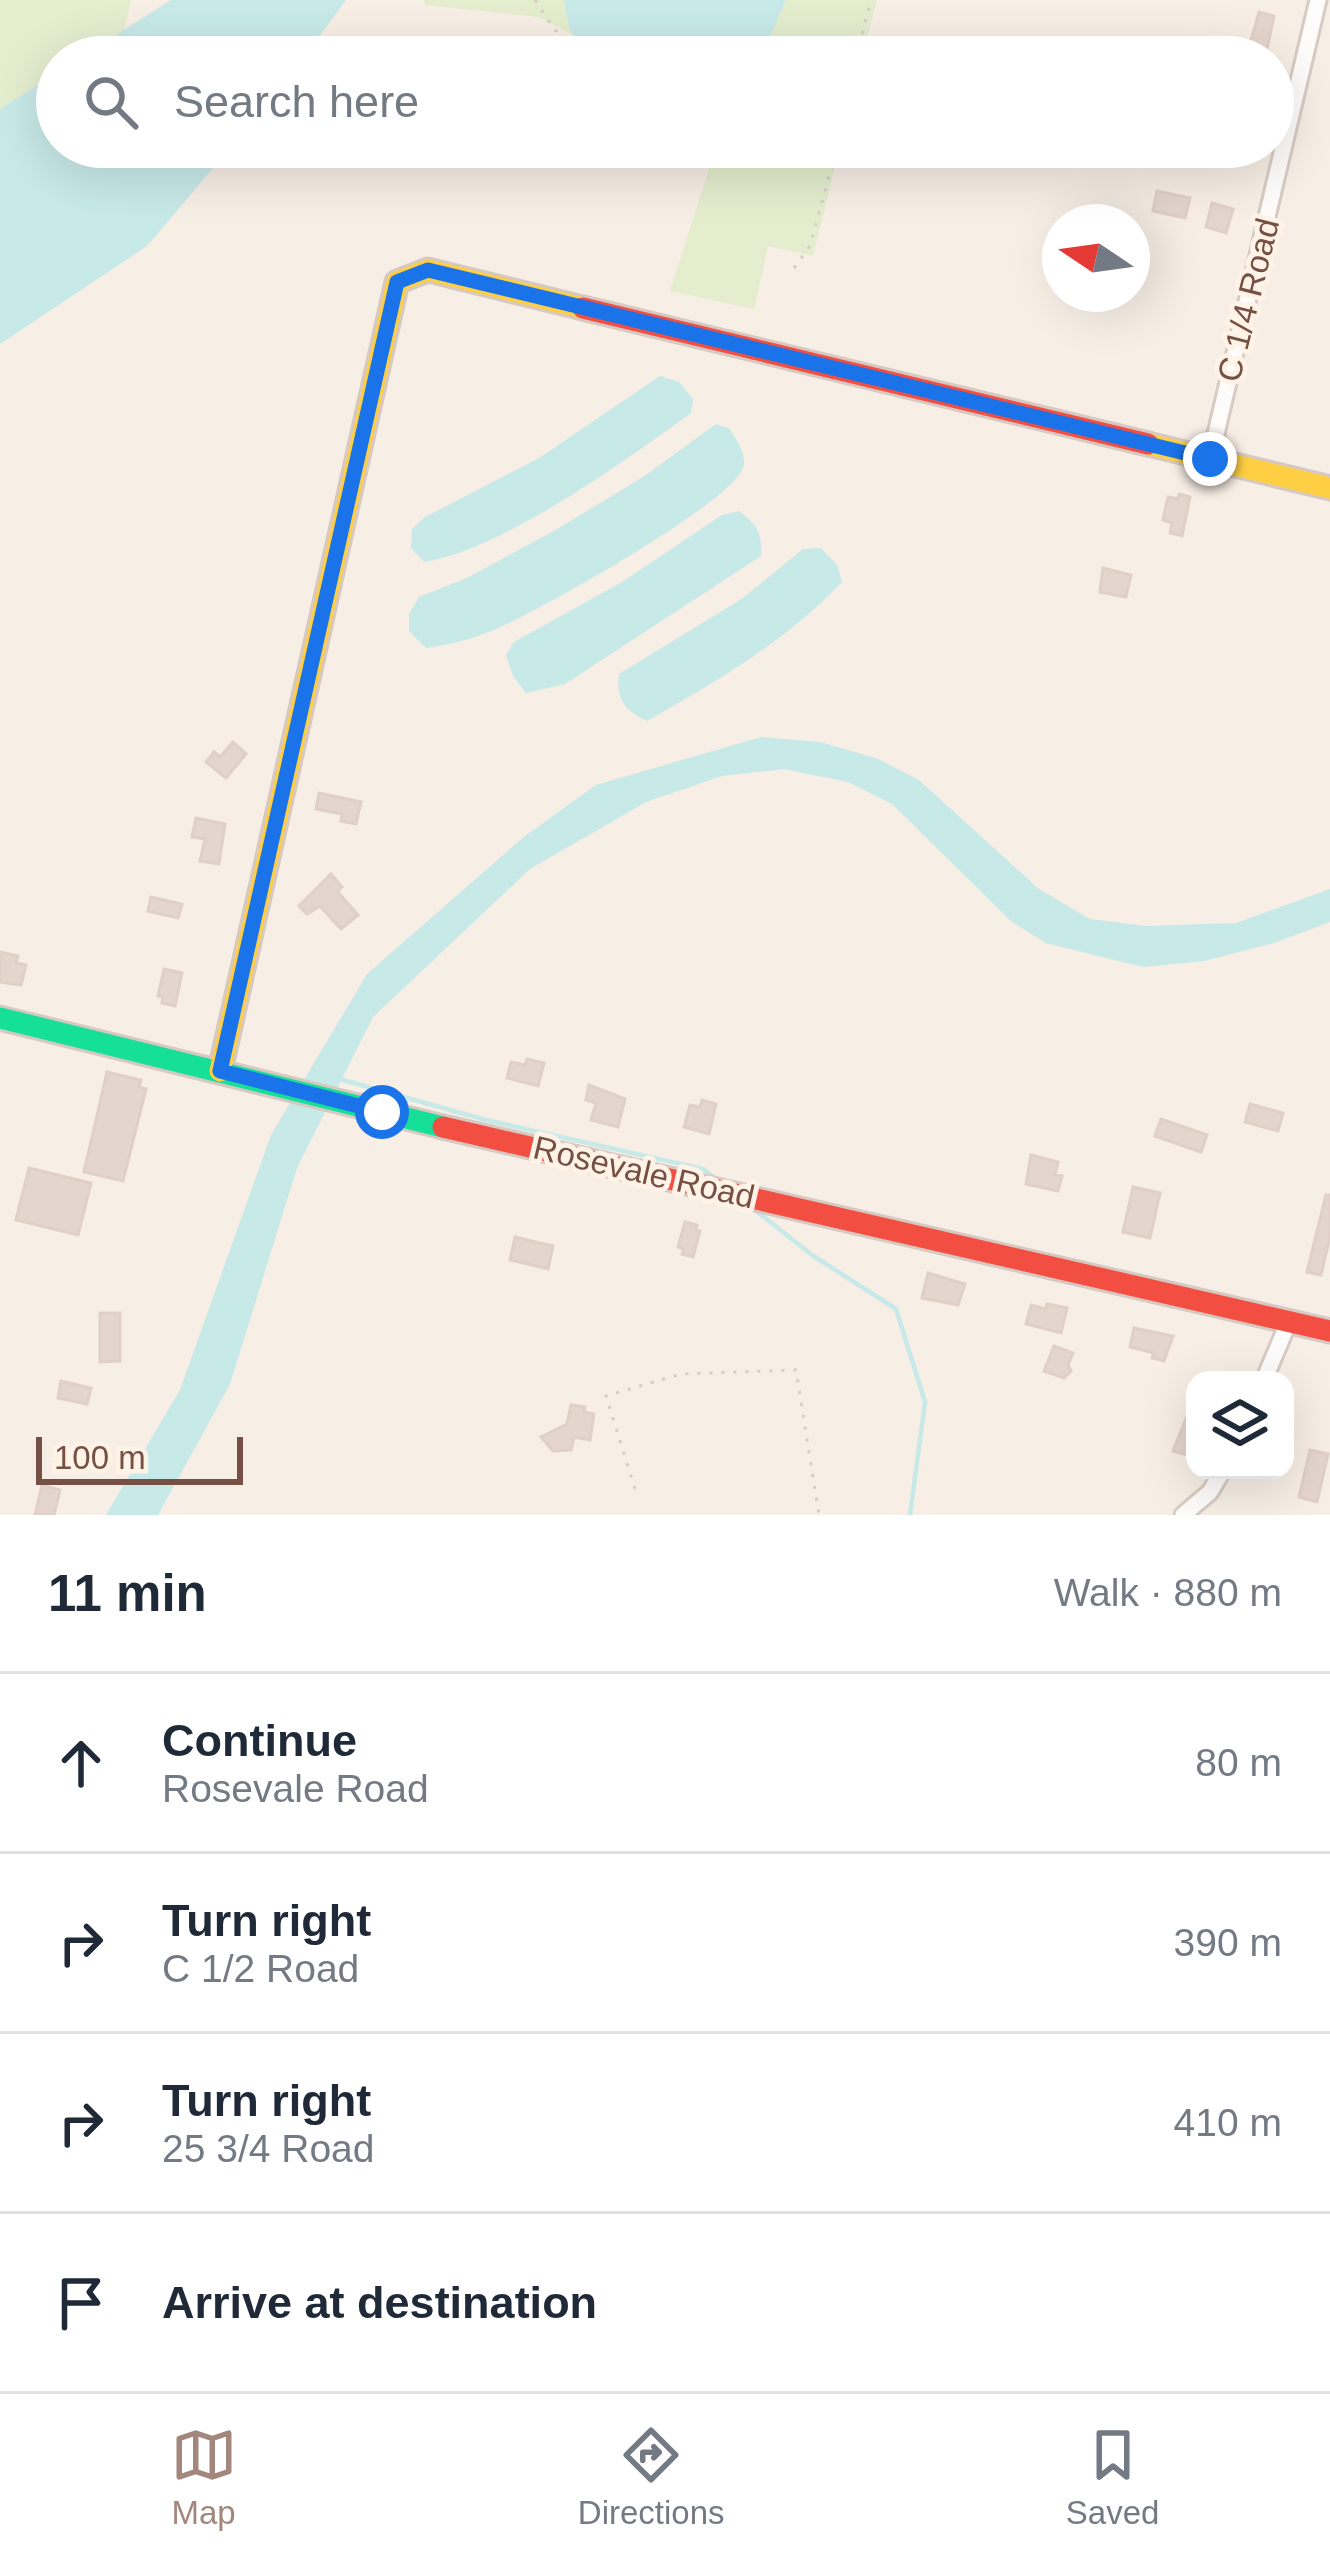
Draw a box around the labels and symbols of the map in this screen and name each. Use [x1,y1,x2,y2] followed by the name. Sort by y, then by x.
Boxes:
[1042,204,1150,312] north arrow
[1210,215,1286,385] street label: C 1/4 Road
[1183,432,1237,486] route end
[355,1085,409,1139] route start
[530,1129,758,1215] street label: Rosevale Road
[36,1431,243,1484] scale bar

